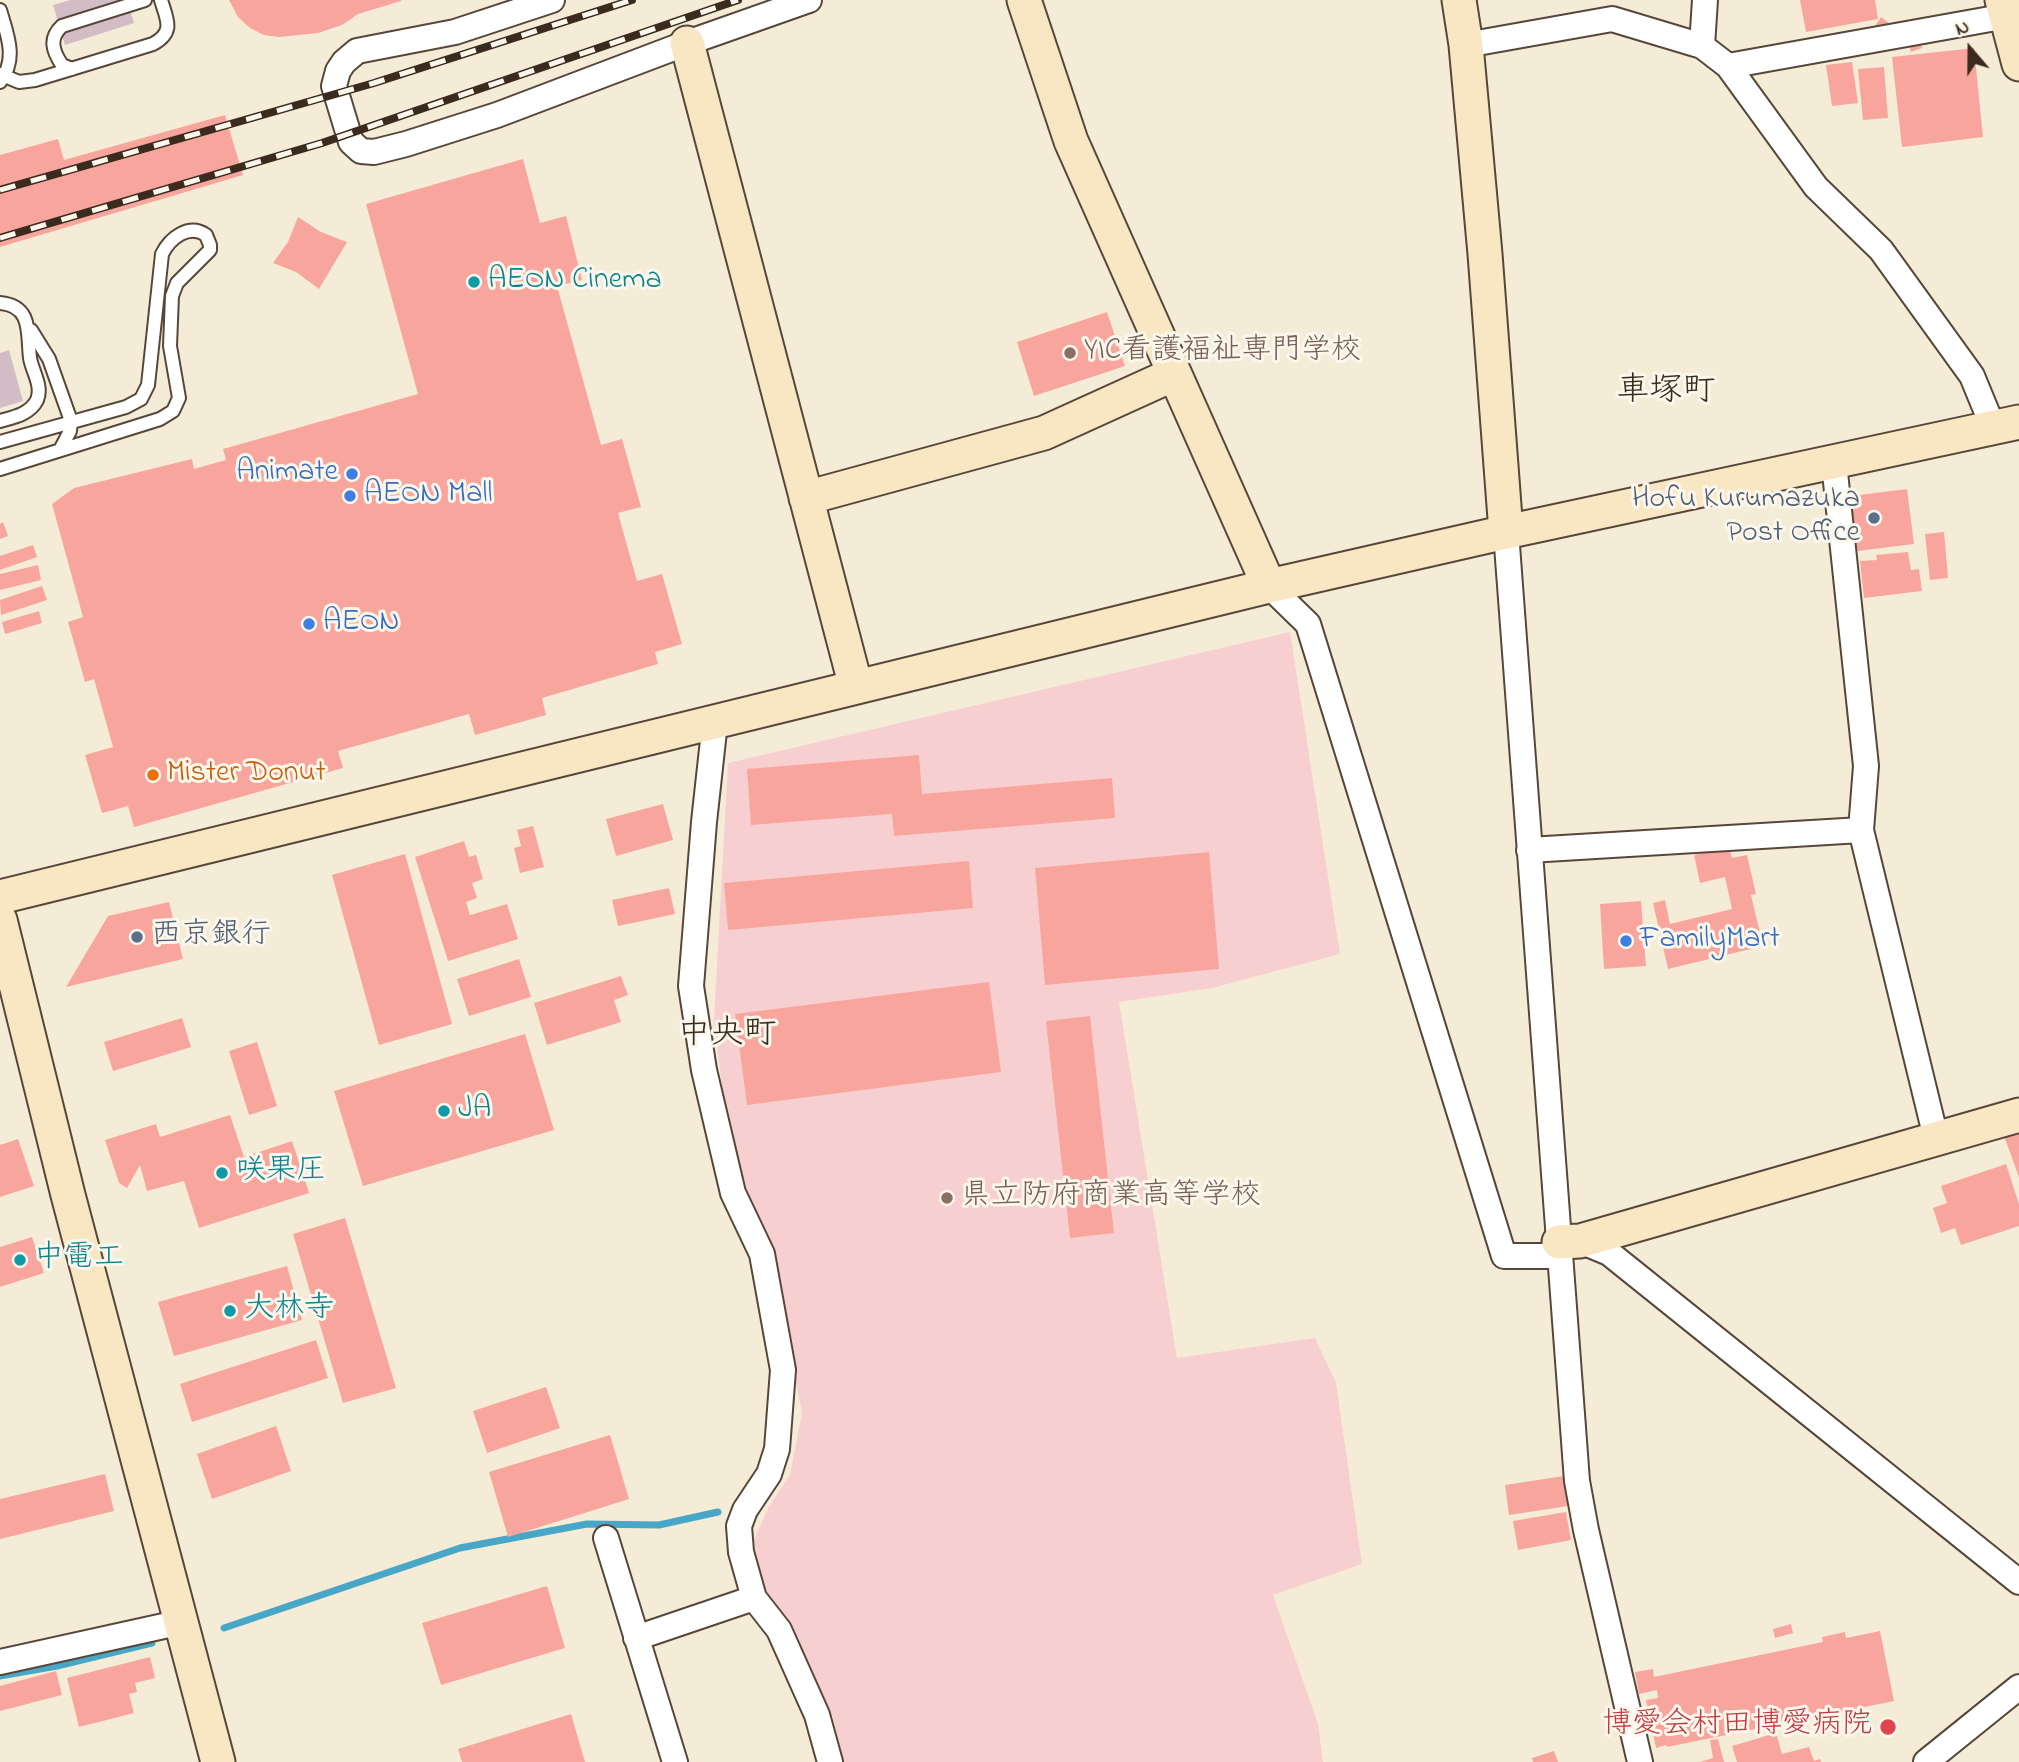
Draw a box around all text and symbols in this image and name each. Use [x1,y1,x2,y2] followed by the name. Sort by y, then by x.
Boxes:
[1935,14,2005,84] north arrow
[1952,14,1973,44] text: N
[488,264,662,300] place label: AEON Cinema
[466,274,482,290] marker: AEON Cinema
[1084,335,1361,371] place label: YIC看護福祉専門学校
[1062,345,1078,361] marker: YIC看護福祉専門学校
[1617,374,1715,414] district label: 車塚町
[236,456,338,492] place label: Animate
[344,466,360,482] marker: Animate
[364,478,493,514] place label: AEON Mall
[1632,483,1860,554] place label: Hofu Kurumazuka Post Office
[342,488,358,504] marker: AEON Mall
[1866,510,1882,526] marker: Hofu Kurumazuka Post Office
[323,606,400,642] place label: AEON
[301,616,317,632] marker: AEON
[167,757,326,793] place label: Mister Donut
[145,767,161,783] marker: Mister Donut
[151,919,271,955] place label: 西京銀行
[1640,923,1780,959] place label: FamilyMart
[129,929,145,945] marker: 西京銀行
[1618,933,1634,949] marker: FamilyMart
[678,1017,776,1057] district label: 中央町
[458,1093,491,1129] place label: JA
[436,1103,452,1119] marker: JA
[236,1155,326,1191] place label: 咲果圧
[214,1165,230,1181] marker: 咲果圧
[961,1180,1261,1216] place label: 県立防府商業高等学校
[939,1190,955,1206] marker: 県立防府商業高等学校
[34,1242,124,1278] place label: 中電工
[12,1252,28,1268] marker: 中電工
[244,1293,334,1329] place label: 大林寺
[222,1303,238,1319] marker: 大林寺
[1602,1709,1872,1745] place label: 博愛会村田博愛病院
[1878,1717,1898,1737] marker: 博愛会村田博愛病院

